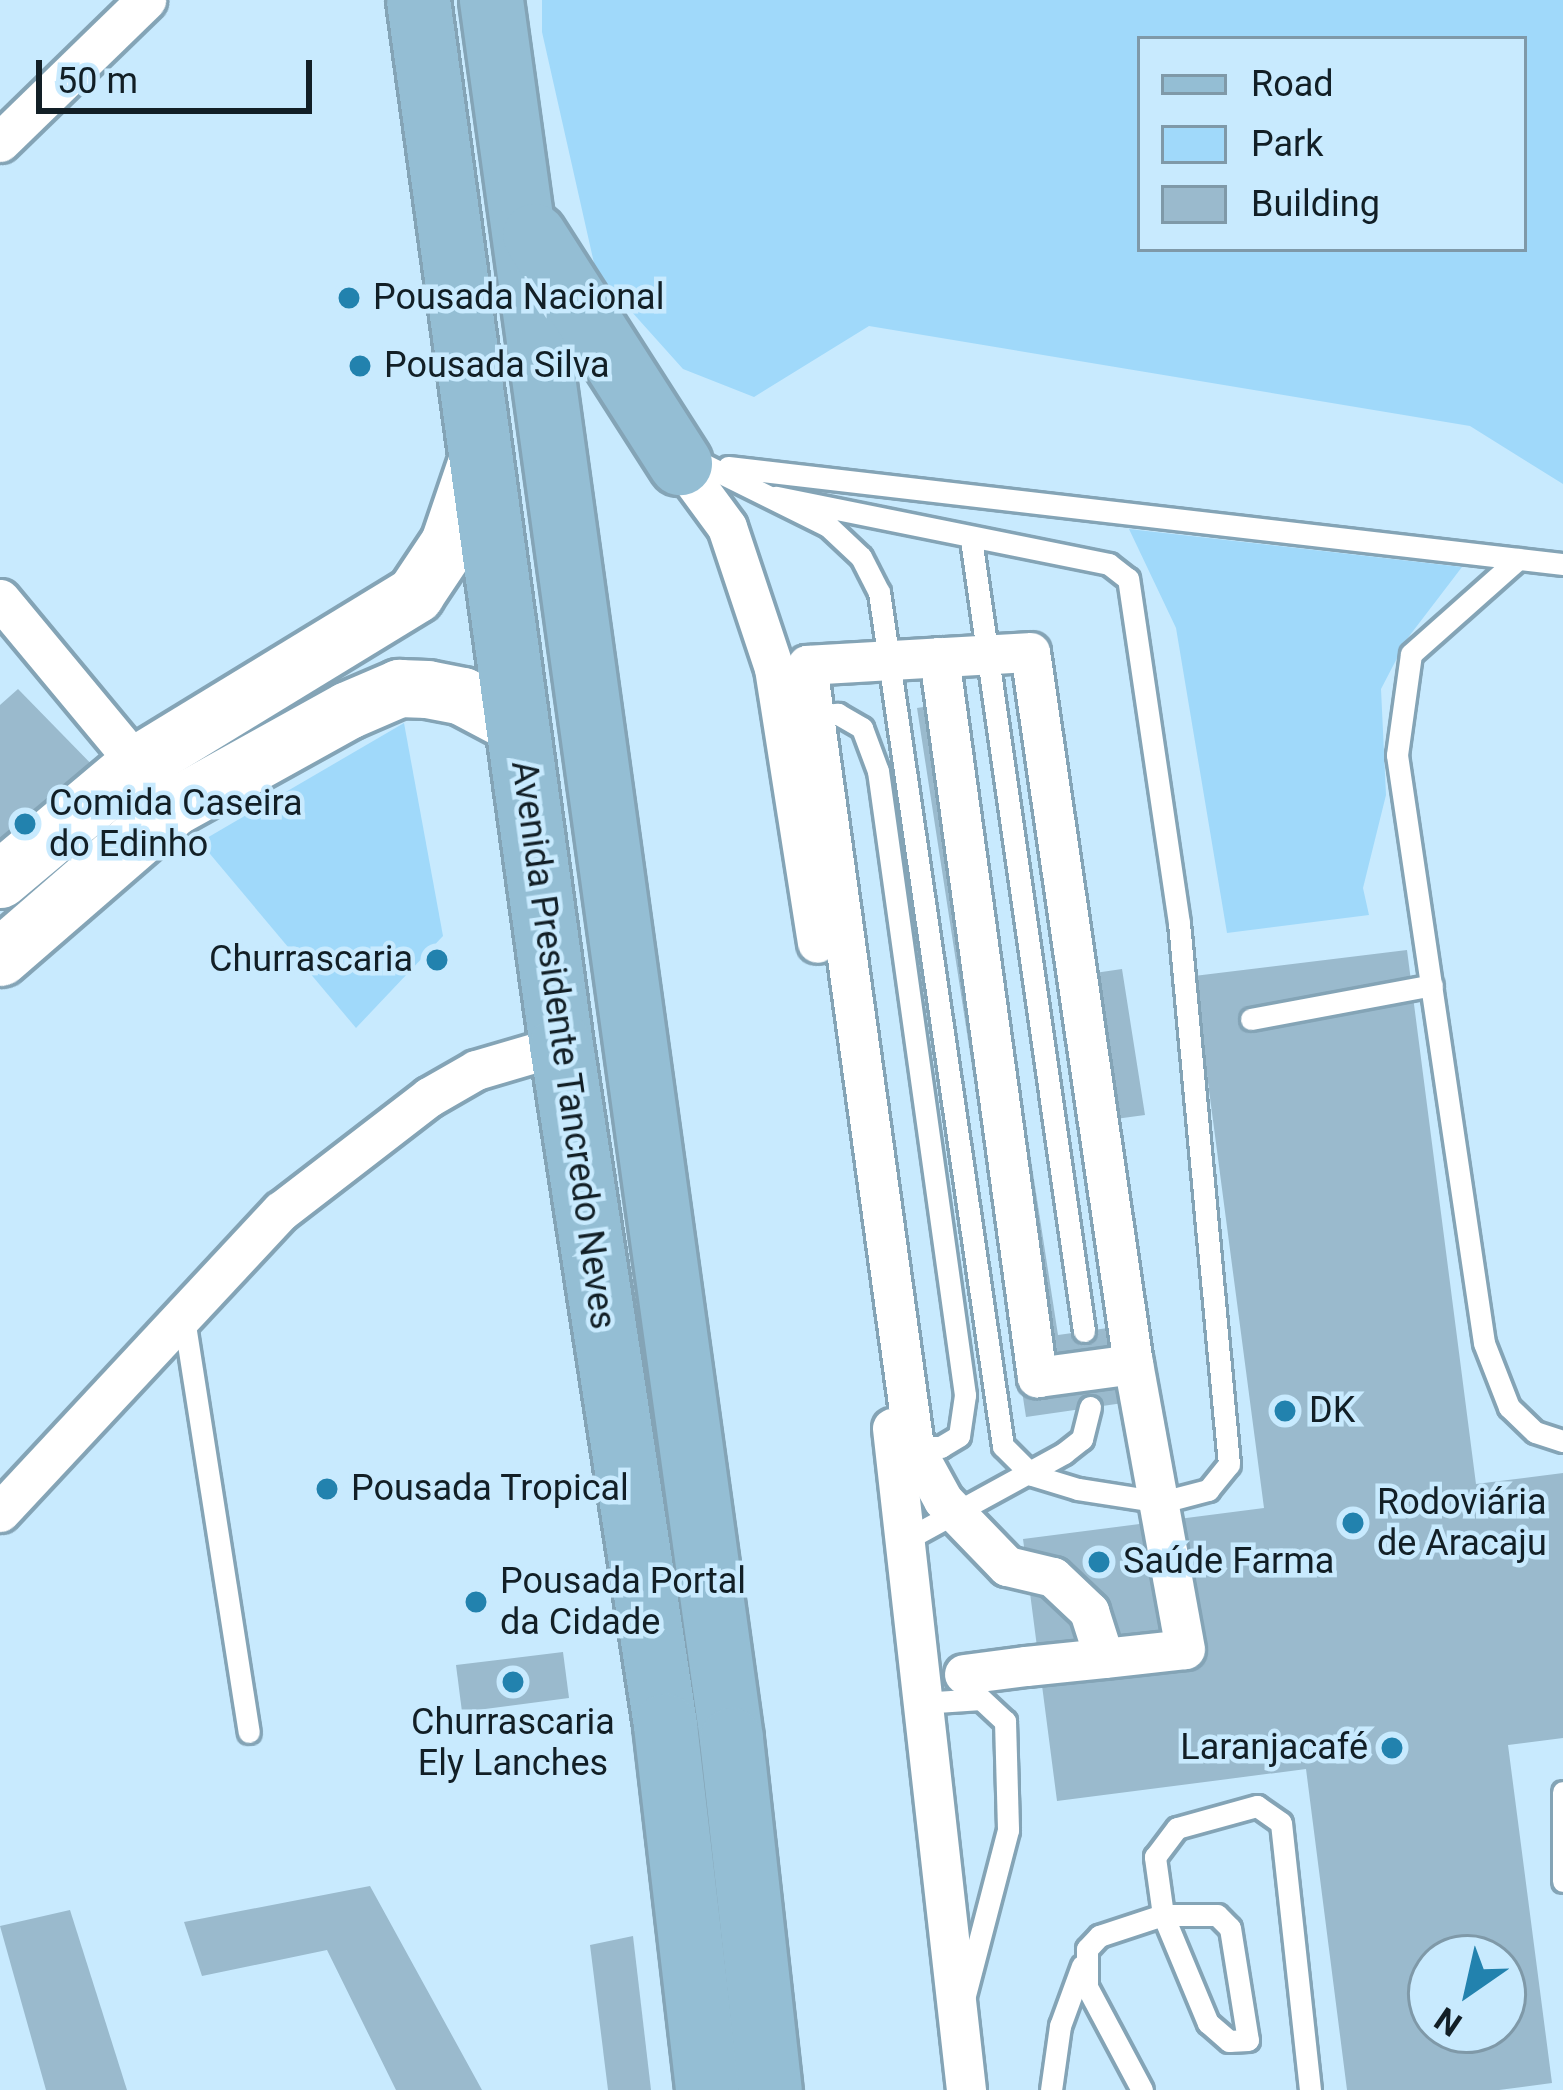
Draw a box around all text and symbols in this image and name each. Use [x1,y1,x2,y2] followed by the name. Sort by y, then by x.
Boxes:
[42,36,318,110] scale bar
[1137,36,1527,252] legend
[57,60,138,102] text: 50 m
[1251,63,1334,105] text: Road
[1251,123,1324,165] text: Park
[1251,183,1380,225] text: Building
[373,276,664,320] place label: Pousada Nacional
[336,285,362,311] marker: Pousada Nacional
[384,344,609,388] place label: Pousada Silva
[347,353,373,379] marker: Pousada Silva
[502,758,624,1332] street label: Avenida Presidente Tancredo Neves
[49,781,303,866] place label: Comida Caseira do Edinho
[12,811,38,837] marker: Comida Caseira do Edinho
[209,938,413,982] place label: Churrascaria
[424,947,450,973] marker: Churrascaria
[1309,1389,1355,1433] place label: DK
[1272,1398,1298,1424] marker: DK
[351,1467,630,1511] place label: Pousada Tropical
[314,1476,340,1502] marker: Pousada Tropical
[1377,1480,1547,1565] place label: Rodoviária de Aracaju
[1340,1510,1366,1536] marker: Rodoviária de Aracaju
[1123,1540,1334,1584] place label: Saúde Farma
[1086,1549,1112,1575] marker: Saúde Farma
[500,1559,746,1644] place label: Pousada Portal da Cidade
[463,1589,489,1615] marker: Pousada Portal da Cidade
[500,1669,526,1695] marker: Churrascaria Ely Lanches
[411,1700,615,1785] place label: Churrascaria Ely Lanches
[1180,1726,1368,1770] place label: Laranjacafé
[1379,1735,1405,1761] marker: Laranjacafé
[1407,1934,1527,2054] north arrow
[1428,1999,1469,2044] text: N

